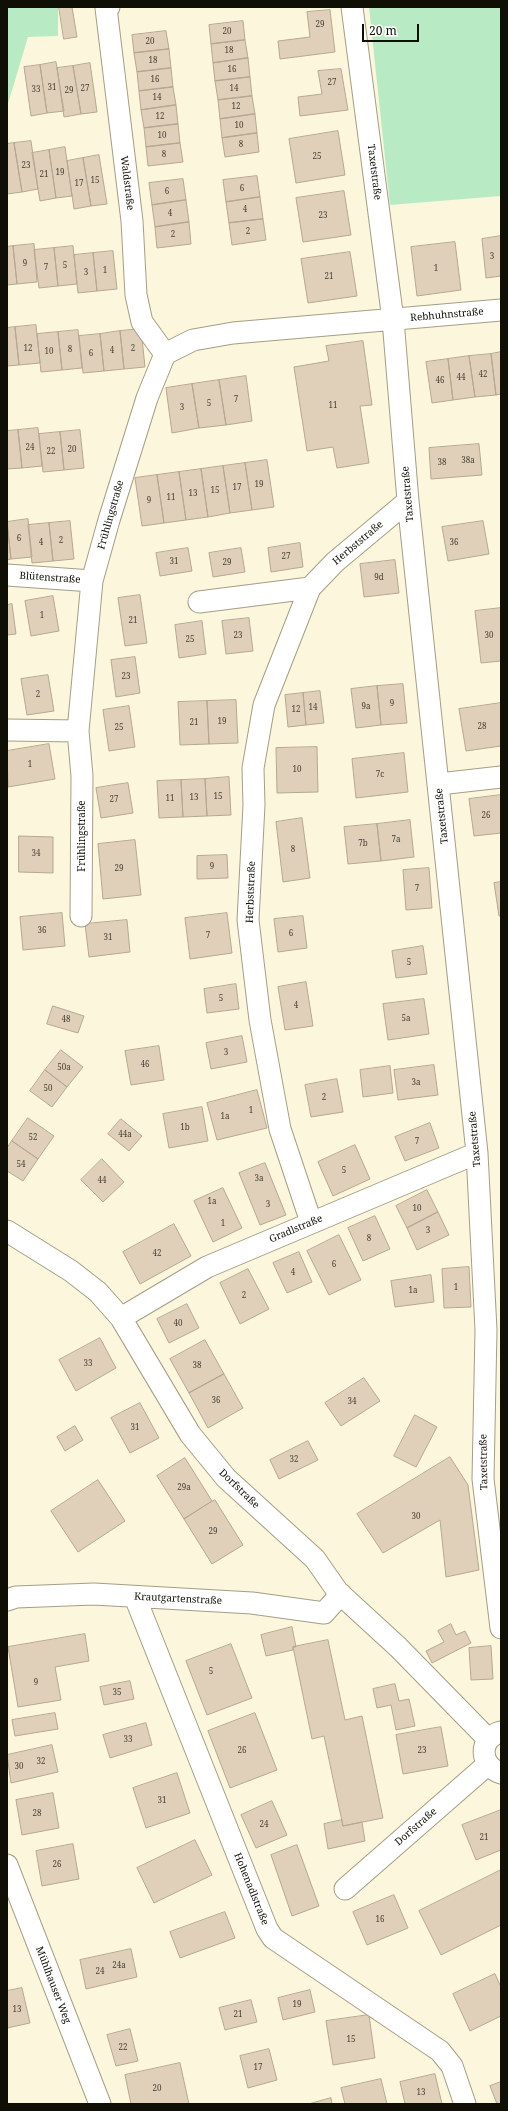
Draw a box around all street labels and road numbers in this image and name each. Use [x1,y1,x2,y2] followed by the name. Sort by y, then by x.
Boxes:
[365,143,383,201] street label: Taxetstraße
[118,155,136,211] street label: Waldstraße
[410,306,484,324] street label: Rebhuhnstraße
[400,466,416,522] street label: Taxetstraße
[95,479,127,551] street label: Frühlingstraße
[330,518,386,568] street label: Herbststraße
[19,570,81,586] street label: Blütenstraße
[433,787,451,845] street label: Taxetstraße
[76,800,88,872] street label: Frühlingstraße
[244,861,258,923] street label: Herbststraße
[467,1111,483,1167] street label: Taxetstraße
[268,1212,324,1246] street label: Gradlstraße
[478,1434,490,1490] street label: Taxetstraße
[216,1467,262,1511] street label: Dorfstraße
[134,1591,222,1607] street label: Krautgartenstraße
[393,1806,439,1848] street label: Dorfstraße
[231,1851,271,1927] street label: Hohenadlstraße
[33,1945,73,2025] street label: Mühlhauser Weg

